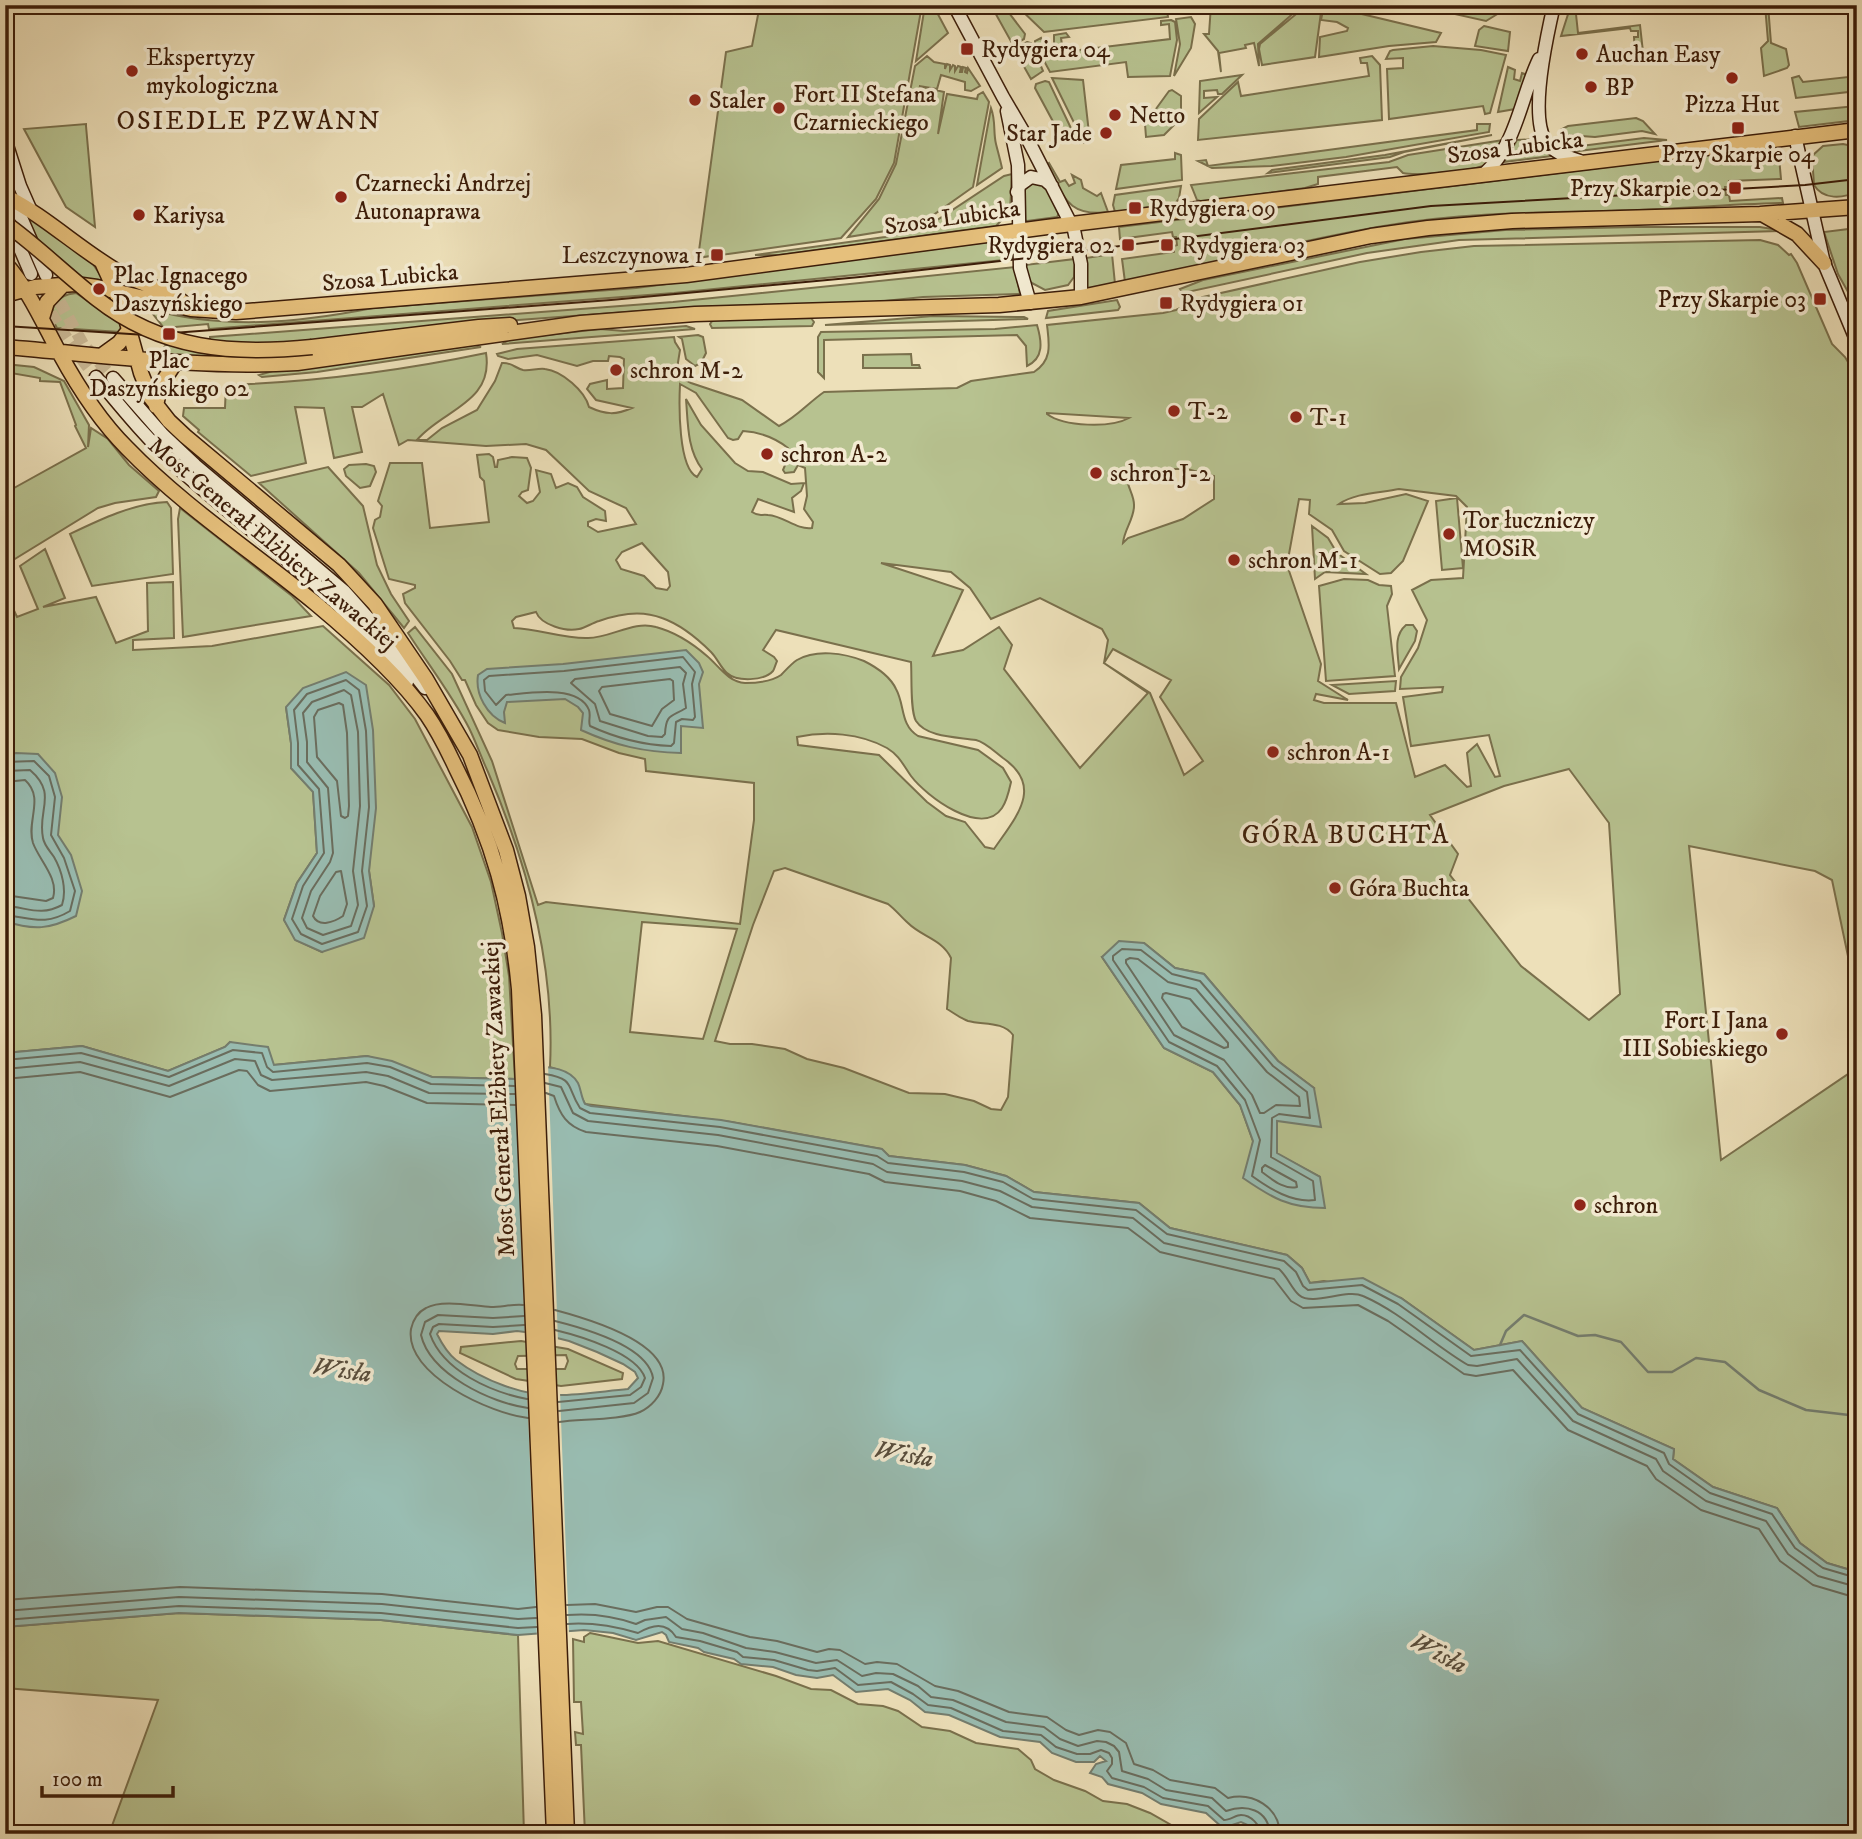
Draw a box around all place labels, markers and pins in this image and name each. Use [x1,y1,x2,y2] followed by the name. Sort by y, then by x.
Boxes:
[981,35,1111,65] place label: Rydygiera 04
[1596,40,1721,70] place label: Auchan Easy
[959,41,975,57] marker: Rydygiera 04
[146,43,279,101] place label: Ekspertyzy mykologiczna
[1574,46,1590,62] marker: Auchan Easy
[124,63,140,79] marker: Ekspertyzy mykologiczna
[1724,70,1740,86] marker: Pizza Hut
[1605,73,1634,103] place label: BP
[1583,79,1599,95] marker: BP
[793,80,937,138] place label: Fort II Stefana Czarnieckiego
[709,86,766,116] place label: Staler
[1684,90,1780,120] place label: Pizza Hut
[687,92,703,108] marker: Staler
[771,100,787,116] marker: Fort II Stefana Czarnieckiego
[1129,101,1185,131] place label: Netto
[1107,107,1123,123] marker: Netto
[1006,119,1092,149] place label: Star Jade
[1730,120,1746,136] marker: Przy Skarpie 04
[1098,125,1114,141] marker: Star Jade
[1661,140,1816,170] place label: Przy Skarpie 04
[355,169,531,227] place label: Czarnecki Andrzej Autonaprawa
[1570,174,1721,204] place label: Przy Skarpie 02
[1727,180,1743,196] marker: Przy Skarpie 02
[333,189,349,205] marker: Czarnecki Andrzej Autonaprawa
[1149,194,1276,224] place label: Rydygiera 09
[1127,200,1143,216] marker: Rydygiera 09
[153,201,226,231] place label: Kariysa
[131,207,147,223] marker: Kariysa
[987,231,1114,261] place label: Rydygiera 02
[1181,231,1305,261] place label: Rydygiera 03
[1120,237,1136,253] marker: Rydygiera 02
[1159,237,1175,253] marker: Rydygiera 03
[562,241,703,271] place label: Leszczynowa 1
[709,247,725,263] marker: Leszczynowa 1
[113,261,248,319] place label: Plac Ignacego Daszyńskiego
[91,281,107,297] marker: Plac Ignacego Daszyńskiego
[1657,285,1806,315] place label: Przy Skarpie 03
[1180,289,1304,319] place label: Rydygiera 01
[1812,291,1828,307] marker: Przy Skarpie 03
[1158,295,1174,311] marker: Rydygiera 01
[161,326,177,342] marker: Plac Daszyńskiego 02
[89,346,249,404] place label: Plac Daszyńskiego 02
[630,356,743,386] place label: schron M-2
[608,362,624,378] marker: schron M-2
[1188,397,1228,427] place label: T-2
[1166,403,1182,419] marker: T-2
[1310,403,1347,433] place label: T-1
[1288,409,1304,425] marker: T-1
[781,440,887,470] place label: schron A-2
[759,446,775,462] marker: schron A-2
[1110,459,1211,489] place label: schron J-2
[1088,465,1104,481] marker: schron J-2
[1463,506,1595,564] place label: Tor łuczniczy MOSiR
[1441,526,1457,542] marker: Tor łuczniczy MOSiR
[1248,546,1358,576] place label: schron M-1
[1226,552,1242,568] marker: schron M-1
[1287,738,1390,768] place label: schron A-1
[1265,744,1281,760] marker: schron A-1
[1349,874,1470,904] place label: Góra Buchta
[1327,880,1343,896] marker: Góra Buchta
[1622,1006,1769,1064] place label: Fort I Jana III Sobieskiego
[1774,1026,1790,1042] marker: Fort I Jana III Sobieskiego
[1594,1191,1659,1221] place label: schron
[1572,1197,1588,1213] marker: schron

